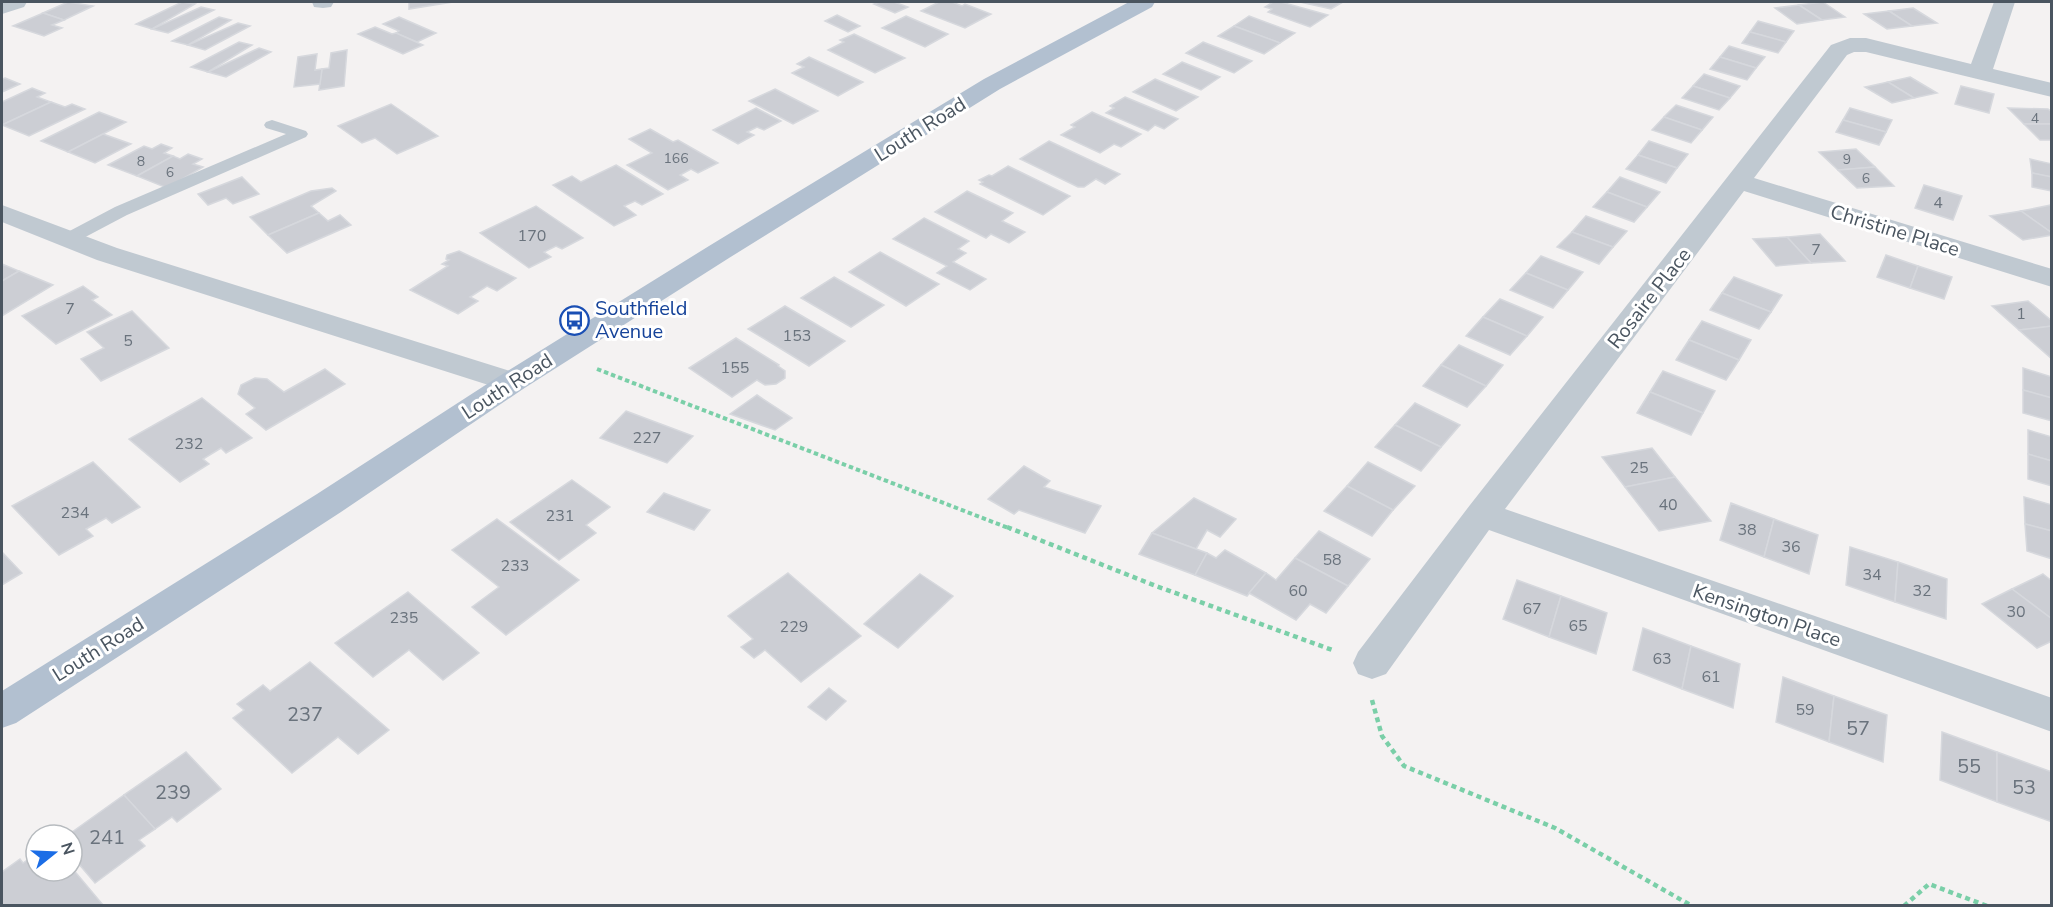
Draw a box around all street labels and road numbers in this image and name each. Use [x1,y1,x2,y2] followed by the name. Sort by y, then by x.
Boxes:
[869,91,971,168] street label: Louth Road
[1827,198,1963,263] street label: Christine Place
[1602,242,1697,354] street label: Rosaire Place
[457,347,558,426] street label: Louth Road
[1689,577,1845,653] street label: Kensington Place
[47,611,149,688] street label: Louth Road

